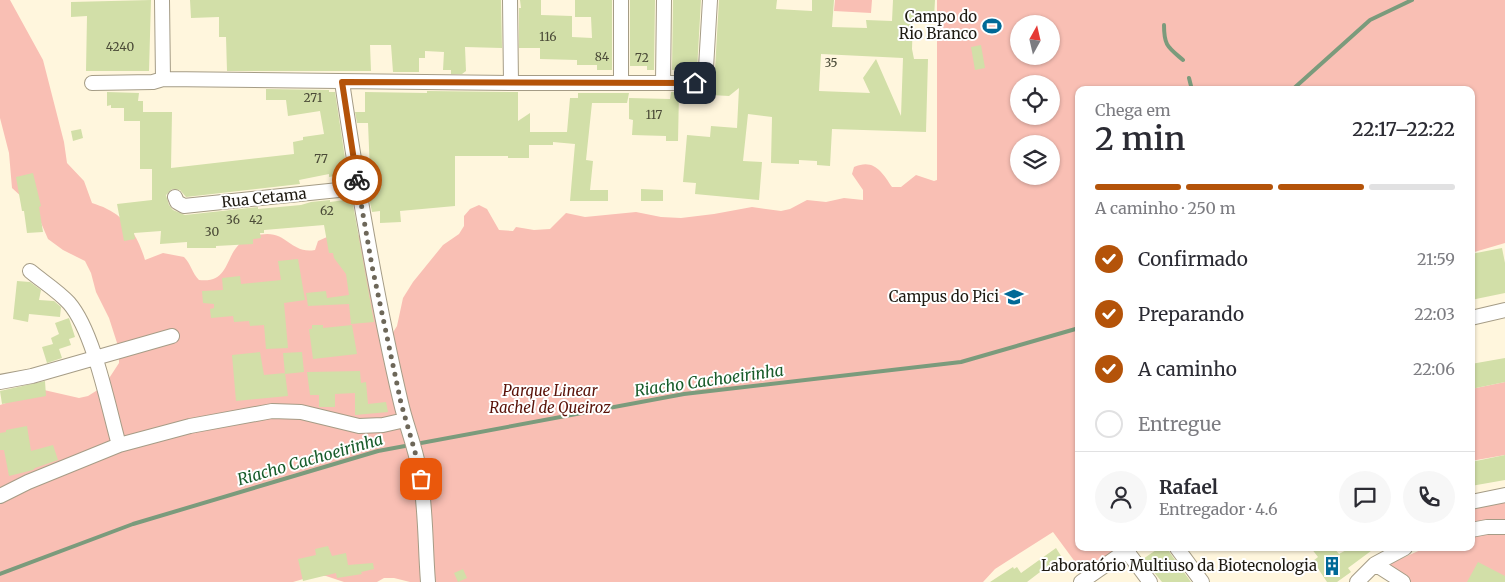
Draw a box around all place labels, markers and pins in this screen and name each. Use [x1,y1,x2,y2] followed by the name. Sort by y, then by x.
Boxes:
[899,7,977,43] place label: Campo do Rio Branco
[981,15,1003,37] sports icon: Campo do Rio Branco
[674,62,716,104] pin
[1003,286,1025,308] school or university icon: Campus do Pici
[889,287,999,306] place label: Campus do Pici
[400,458,442,500] pin
[1321,555,1343,577] building icon: Laboratório Multiuso da Biotecnologia
[1041,556,1317,575] place label: Laboratório Multiuso da Biotecnologia

